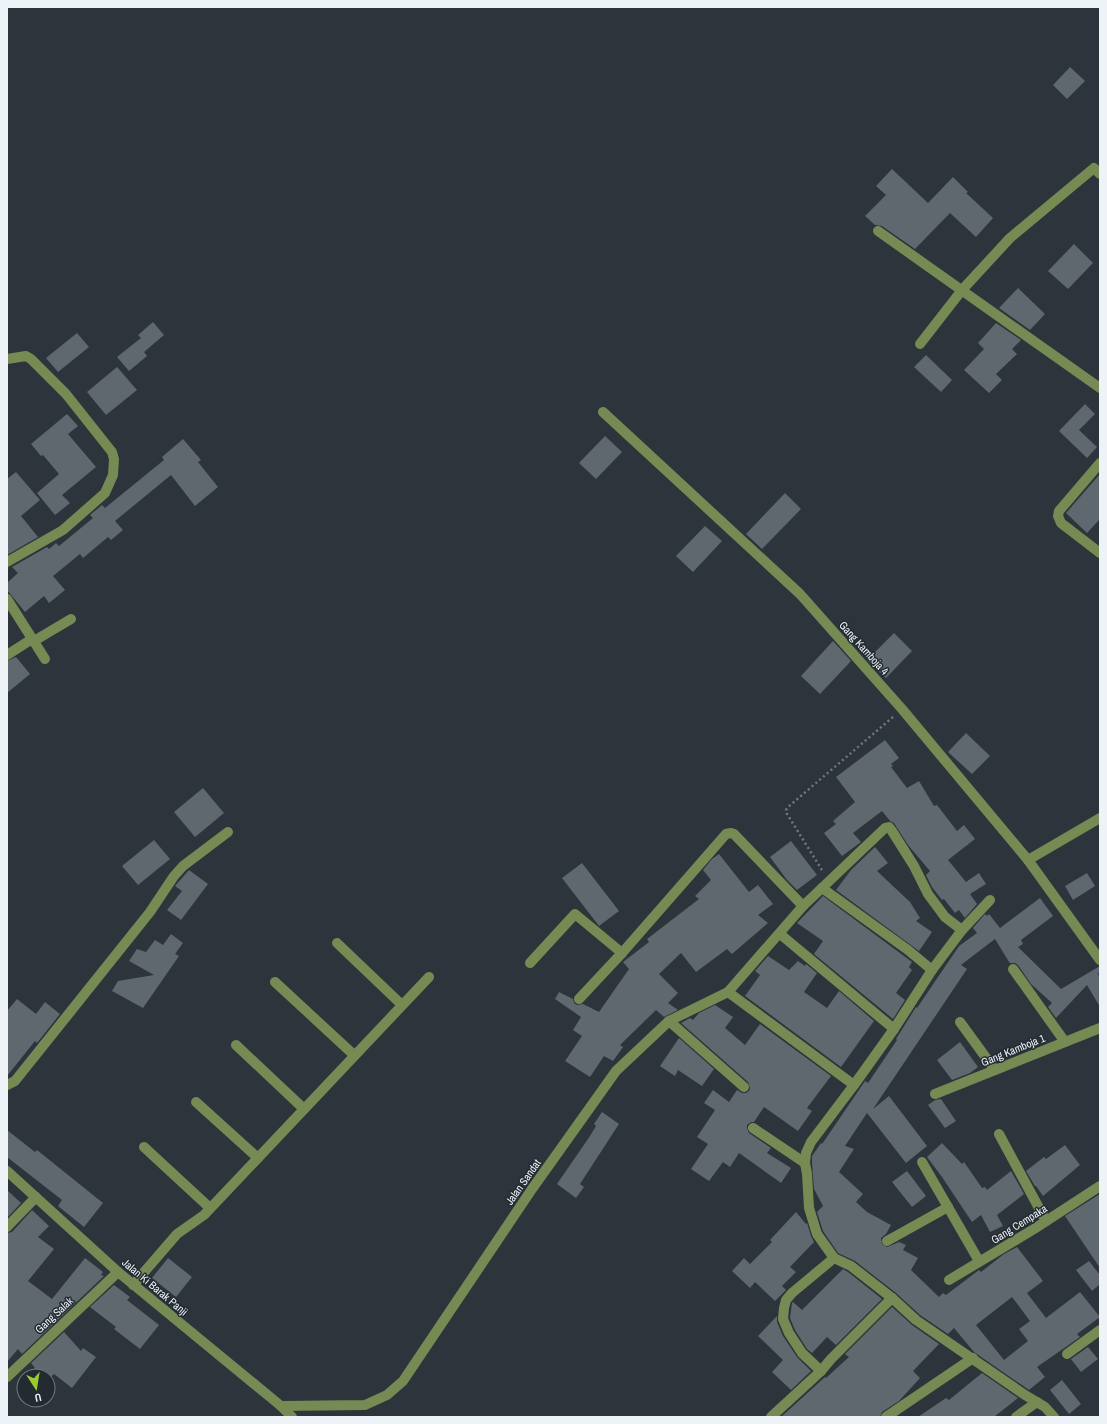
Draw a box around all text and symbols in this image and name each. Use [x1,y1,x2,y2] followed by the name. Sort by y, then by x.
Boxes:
[836,618,892,678] street label: Gang Kamboja 4
[979,1031,1047,1069] street label: Gang Kamboja 1
[502,1156,544,1208] street label: Jalan Sandat
[988,1201,1050,1247] street label: Gang Cempaka
[119,1255,191,1319] street label: Jalan Ki Barak Panji
[32,1293,76,1336] street label: Gang Salak
[16,1368,56,1408] north arrow
[33,1390,43,1405] text: U

